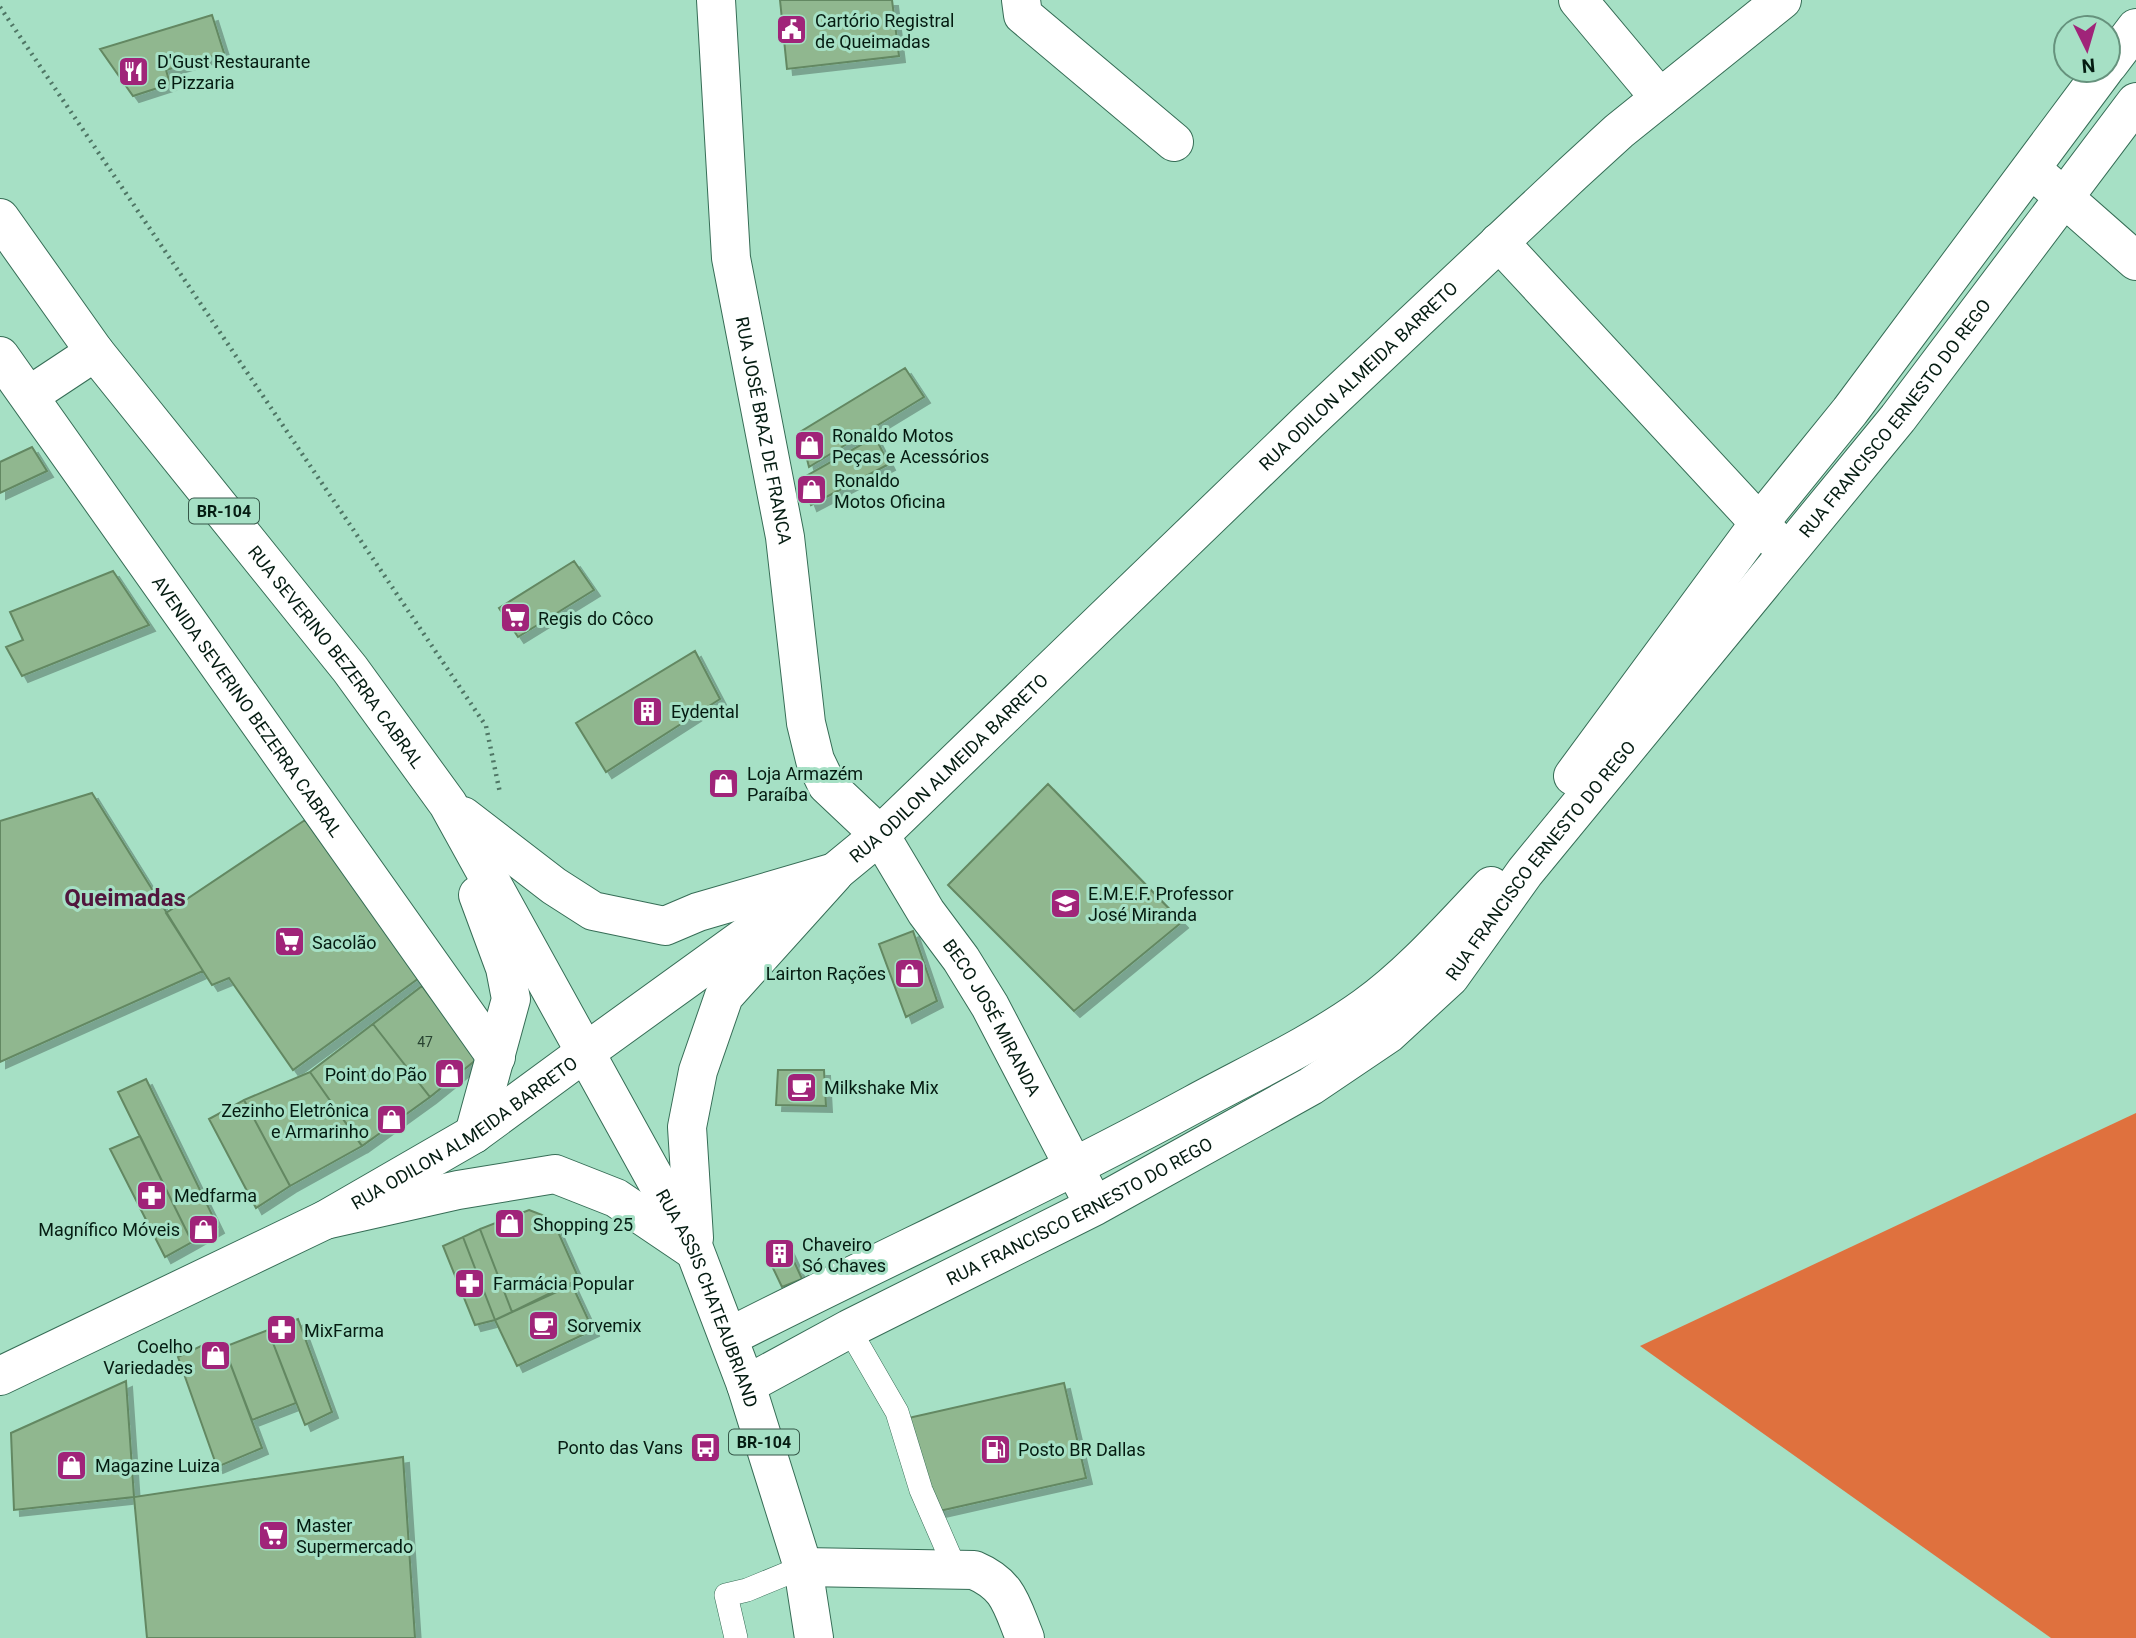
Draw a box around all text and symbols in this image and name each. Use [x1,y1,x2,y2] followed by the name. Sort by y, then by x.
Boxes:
[815,10,954,52] place label: Cartório Registral de Queimadas
[775,13,809,47] public building icon: Cartório Registral de Queimadas
[2052,14,2122,84] north arrow
[157,51,310,93] place label: D'Gust Restaurante e Pizzaria
[2081,53,2096,77] text: N
[117,54,151,88] restaurant icon: D'Gust Restaurante e Pizzaria
[1254,277,1462,474] street label: RUA ODILON ALMEIDA BARRETO
[1794,295,1995,541] street label: RUA FRANCISCO ERNESTO DO REGO
[732,315,796,546] street label: RUA JOSÉ BRAZ DE FRANCA
[832,425,989,467] place label: Ronaldo Motos Peças e Acessórios
[792,428,826,462] shop icon: Ronaldo Motos Peças e Acessórios
[834,470,946,512] place label: Ronaldo Motos Oficina
[794,473,828,507] shop icon: Ronaldo Motos Oficina
[189,498,259,524] road number: BR-104
[244,541,429,772] street label: RUA SEVERINO BEZERRA CABRAL
[148,572,347,841] street label: AVENIDA SEVERINO BEZERRA CABRAL
[498,601,532,635] supermarket icon: Regis do Côco
[538,608,653,629] place label: Regis do Côco
[845,669,1052,866] street label: RUA ODILON ALMEIDA BARRETO
[631,694,665,728] building icon: Eydental
[671,701,739,722] place label: Eydental
[1441,736,1639,984] street label: RUA FRANCISCO ERNESTO DO REGO
[747,763,863,805] place label: Loja Armazém Paraíba
[707,766,741,800] shop icon: Loja Armazém Paraíba
[1088,883,1234,925] place label: E.M.E.F. Professor José Miranda
[64,884,186,912] district label: Queimadas
[1048,886,1082,920] school or university icon: E.M.E.F. Professor José Miranda
[272,925,306,959] supermarket icon: Sacolão
[312,932,377,953] place label: Sacolão
[939,935,1046,1100] street label: BECO JOSÉ MIRANDA
[892,956,926,990] shop icon: Lairton Rações
[766,963,886,984] place label: Lairton Rações
[417,1034,433,1050] house number: 47
[347,1051,581,1213] street label: RUA ODILON ALMEIDA BARRETO
[433,1057,467,1091] shop icon: Point do Pão
[325,1064,427,1085] place label: Point do Pão
[784,1070,818,1104] cafe icon: Milkshake Mix
[824,1077,939,1098] place label: Milkshake Mix
[221,1100,369,1142] place label: Zezinho Eletrônica e Armarinho
[375,1103,409,1137] shop icon: Zezinho Eletrônica e Armarinho
[943,1133,1216,1289] street label: RUA FRANCISCO ERNESTO DO REGO
[134,1178,168,1212] pharmacy icon: Medfarma
[174,1185,257,1206] place label: Medfarma
[652,1185,763,1410] street label: RUA ASSIS CHATEAUBRIAND
[493,1207,527,1241] shop icon: Shopping 25
[186,1212,220,1246] shop icon: Magnífico Móveis
[533,1214,633,1235] place label: Shopping 25
[38,1219,180,1240] place label: Magnífico Móveis
[802,1234,886,1276] place label: Chaveiro Só Chaves
[762,1237,796,1271] building icon: Chaveiro Só Chaves
[453,1266,487,1300] pharmacy icon: Farmácia Popular
[493,1273,634,1294] place label: Farmácia Popular
[527,1308,561,1342] cafe icon: Sorvemix
[264,1313,298,1347] pharmacy icon: MixFarma
[567,1315,642,1336] place label: Sorvemix
[304,1320,384,1341] place label: MixFarma
[103,1336,193,1378] place label: Coelho Variedades
[199,1339,233,1373] shop icon: Coelho Variedades
[689,1430,723,1464] bus stop icon: Ponto das Vans
[729,1430,799,1454] road number: BR-104
[978,1432,1012,1466] fuel station icon: Posto BR Dallas
[557,1437,683,1458] place label: Ponto das Vans
[1018,1439,1145,1460] place label: Posto BR Dallas
[55,1448,89,1482] shop icon: Magazine Luiza
[95,1455,220,1476] place label: Magazine Luiza
[296,1515,413,1557] place label: Master Supermercado
[256,1518,290,1552] supermarket icon: Master Supermercado

